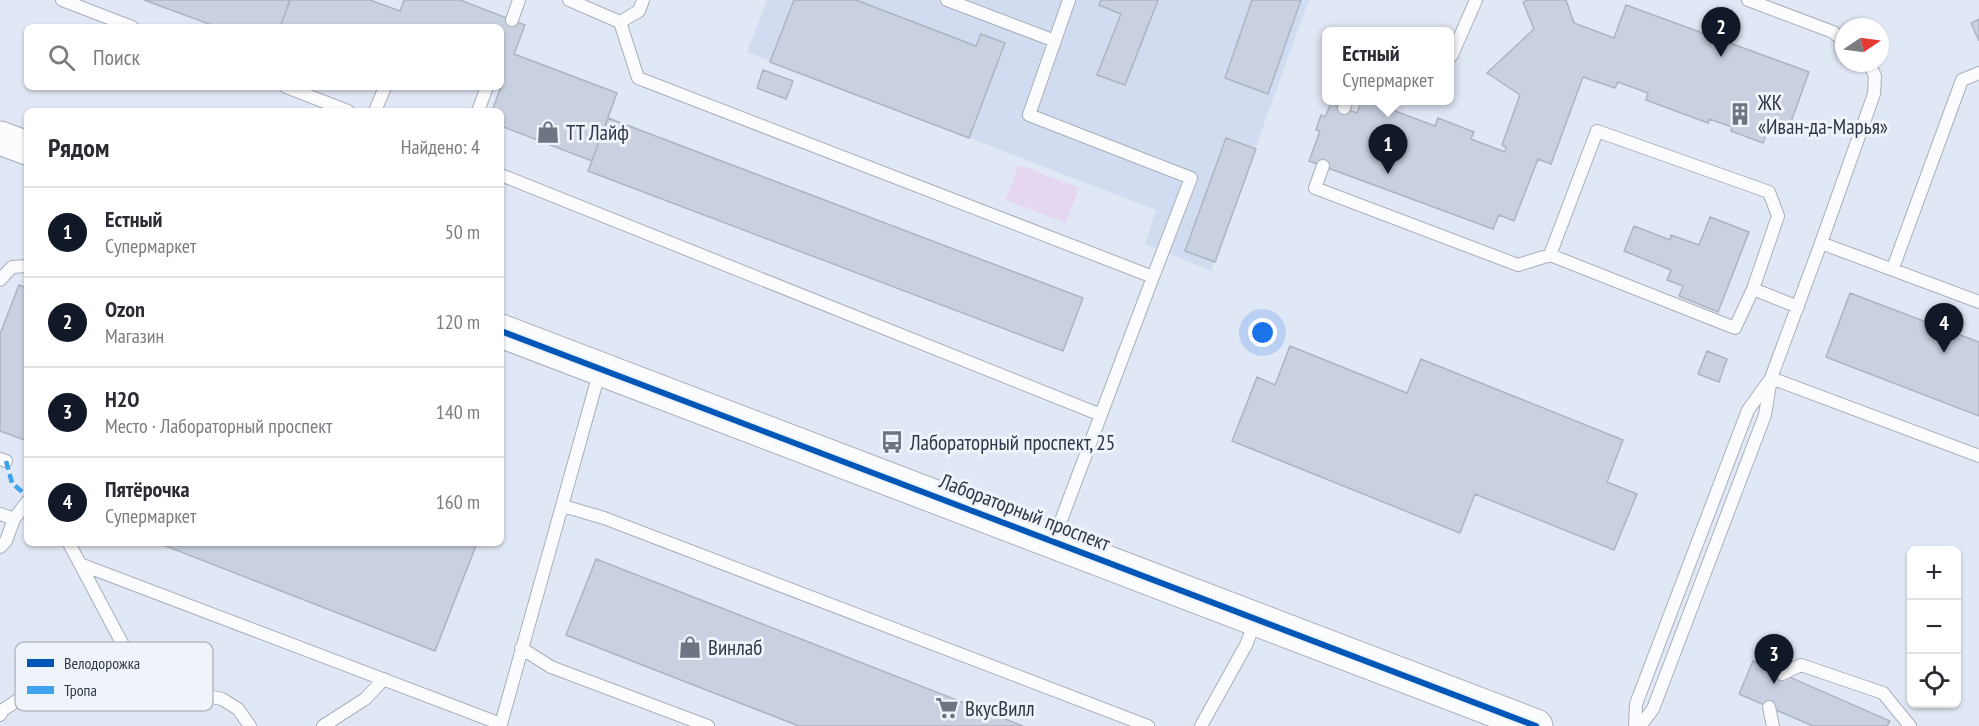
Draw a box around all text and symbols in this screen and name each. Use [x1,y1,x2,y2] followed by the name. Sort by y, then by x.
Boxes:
[1702,8,1740,57] pin: 2
[1835,18,1889,72] north arrow
[24,24,504,90] search box
[1322,27,1454,105] popup
[1342,39,1400,67] text: Естный
[45,41,78,74] icon: search
[93,43,140,71] text: Поиск
[1342,67,1434,93] text: Супермаркет
[1757,89,1888,140] place label: ЖК «Иван-да-Марья»
[1727,101,1753,127] building icon: ЖК «Иван-да-Марья»
[535,119,561,145] shop icon: ТТ Лайф
[566,119,629,146] place label: ТТ Лайф
[1368,124,1408,174] pin: 1
[48,131,109,164] text: Рядом
[401,134,480,160] text: Найдено: 4
[105,205,162,233] text: Естный
[63,219,72,245] text: 1
[445,219,480,245] text: 50 m
[105,233,196,259] text: Супермаркет
[105,295,145,323] text: Ozon
[1924,304,1964,353] pin: 4
[63,309,72,335] text: 2
[436,309,480,335] text: 120 m
[1248,318,1277,347] your location
[105,323,164,349] text: Магазин
[105,385,139,413] text: H2O
[63,399,72,425] text: 3
[436,399,480,425] text: 140 m
[105,413,332,439] text: Место · Лабораторный проспект
[879,429,905,455] bus stop icon: Лабораторный проспект, 25
[909,429,1115,456] place label: Лабораторный проспект, 25
[935,467,1114,557] street label: Лабораторный проспект
[105,475,190,503] text: Пятёрочка
[63,489,72,515] text: 4
[436,489,480,515] text: 160 m
[105,503,196,529] text: Супермаркет
[1907,546,1961,708] map controls
[1907,546,1961,600] button: +
[1907,600,1961,654] button: −
[677,634,703,660] shop icon: Винлаб
[708,634,762,661] place label: Винлаб
[1754,634,1794,684] pin: 3
[15,642,213,711] legend
[64,653,140,673] text: Велодорожка
[1907,654,1961,708] button: locate
[64,680,97,700] text: Тропа
[934,695,960,721] supermarket icon: ВкусВилл
[965,695,1035,722] place label: ВкусВилл

